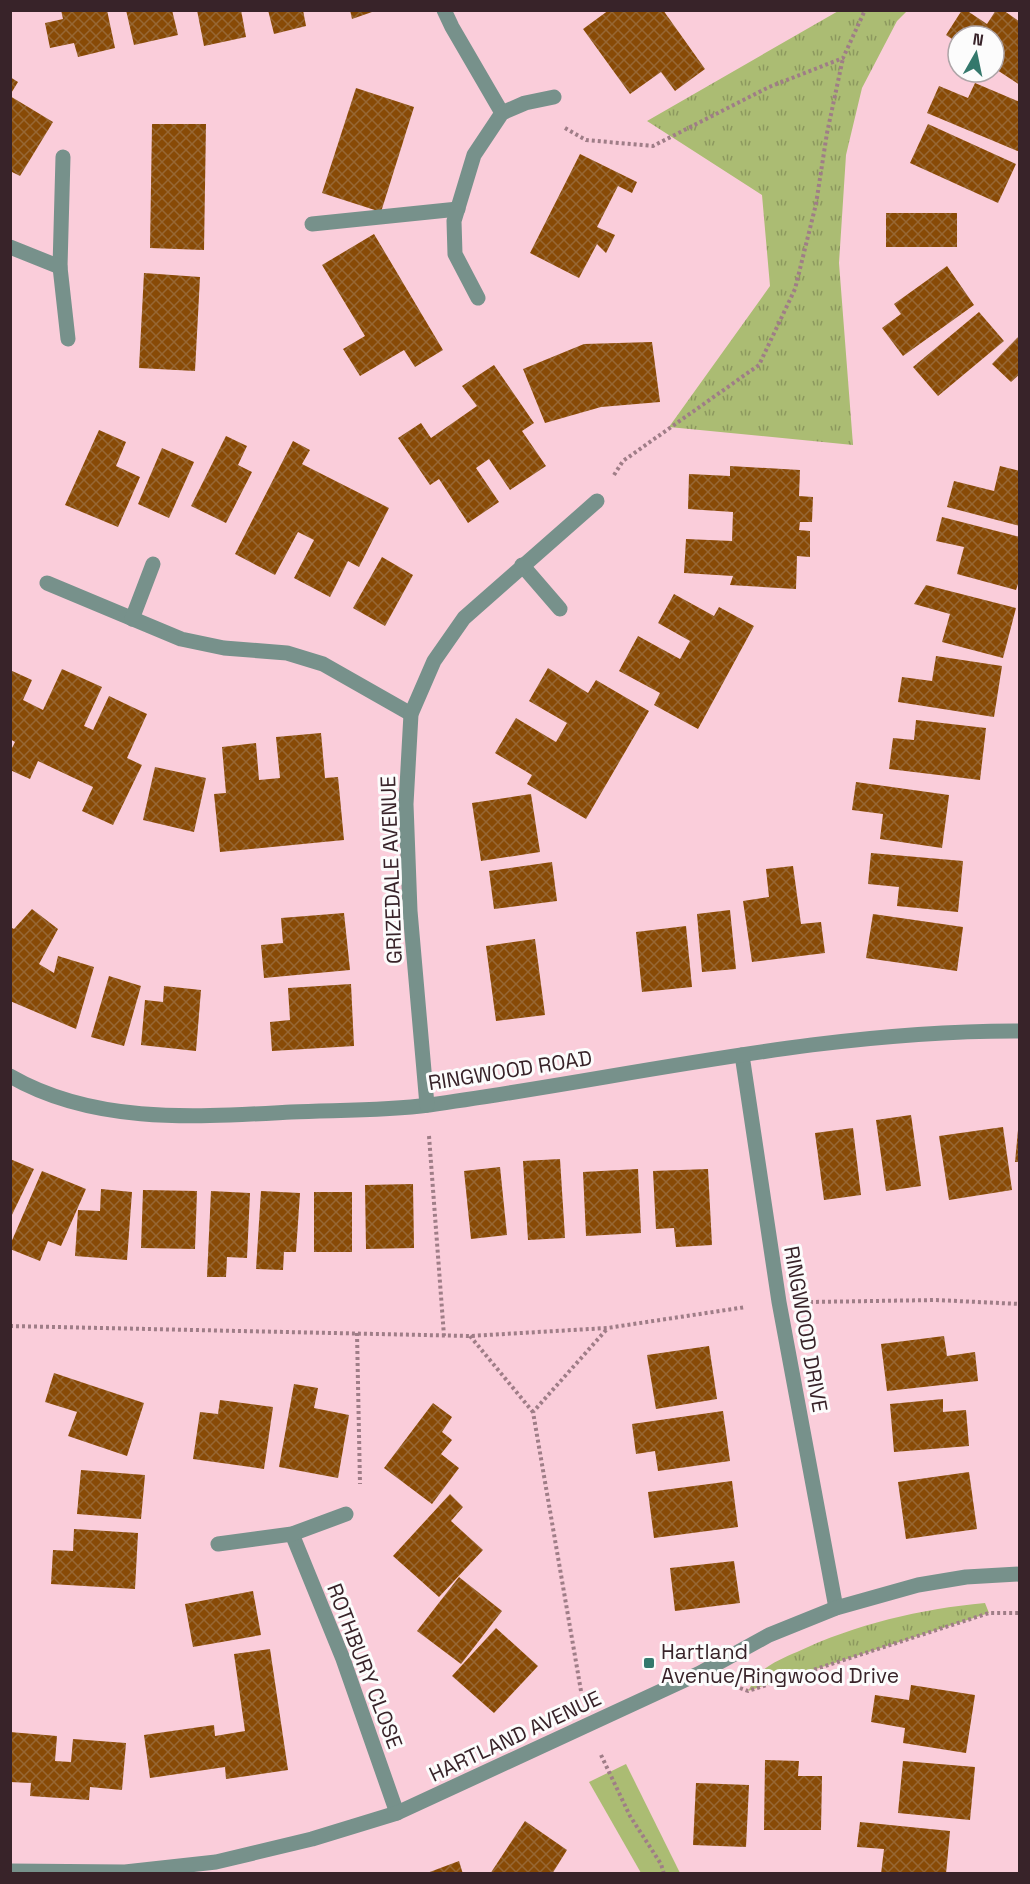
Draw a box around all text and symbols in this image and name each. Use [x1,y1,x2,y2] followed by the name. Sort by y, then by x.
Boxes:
[946,24,1006,84] north arrow
[971,28,985,51] text: N
[374,775,408,965] street label: GRIZEDALE AVENUE
[426,1044,594,1096] street label: RINGWOOD ROAD
[778,1244,834,1414] street label: RINGWOOD DRIVE
[321,1580,409,1752] street label: ROTHBURY CLOSE
[661,1638,899,1689] place label: Hartland Avenue/Ringwood Drive
[642,1656,656,1670] marker: Hartland Avenue/Ringwood Drive
[425,1684,605,1788] street label: HARTLAND AVENUE

